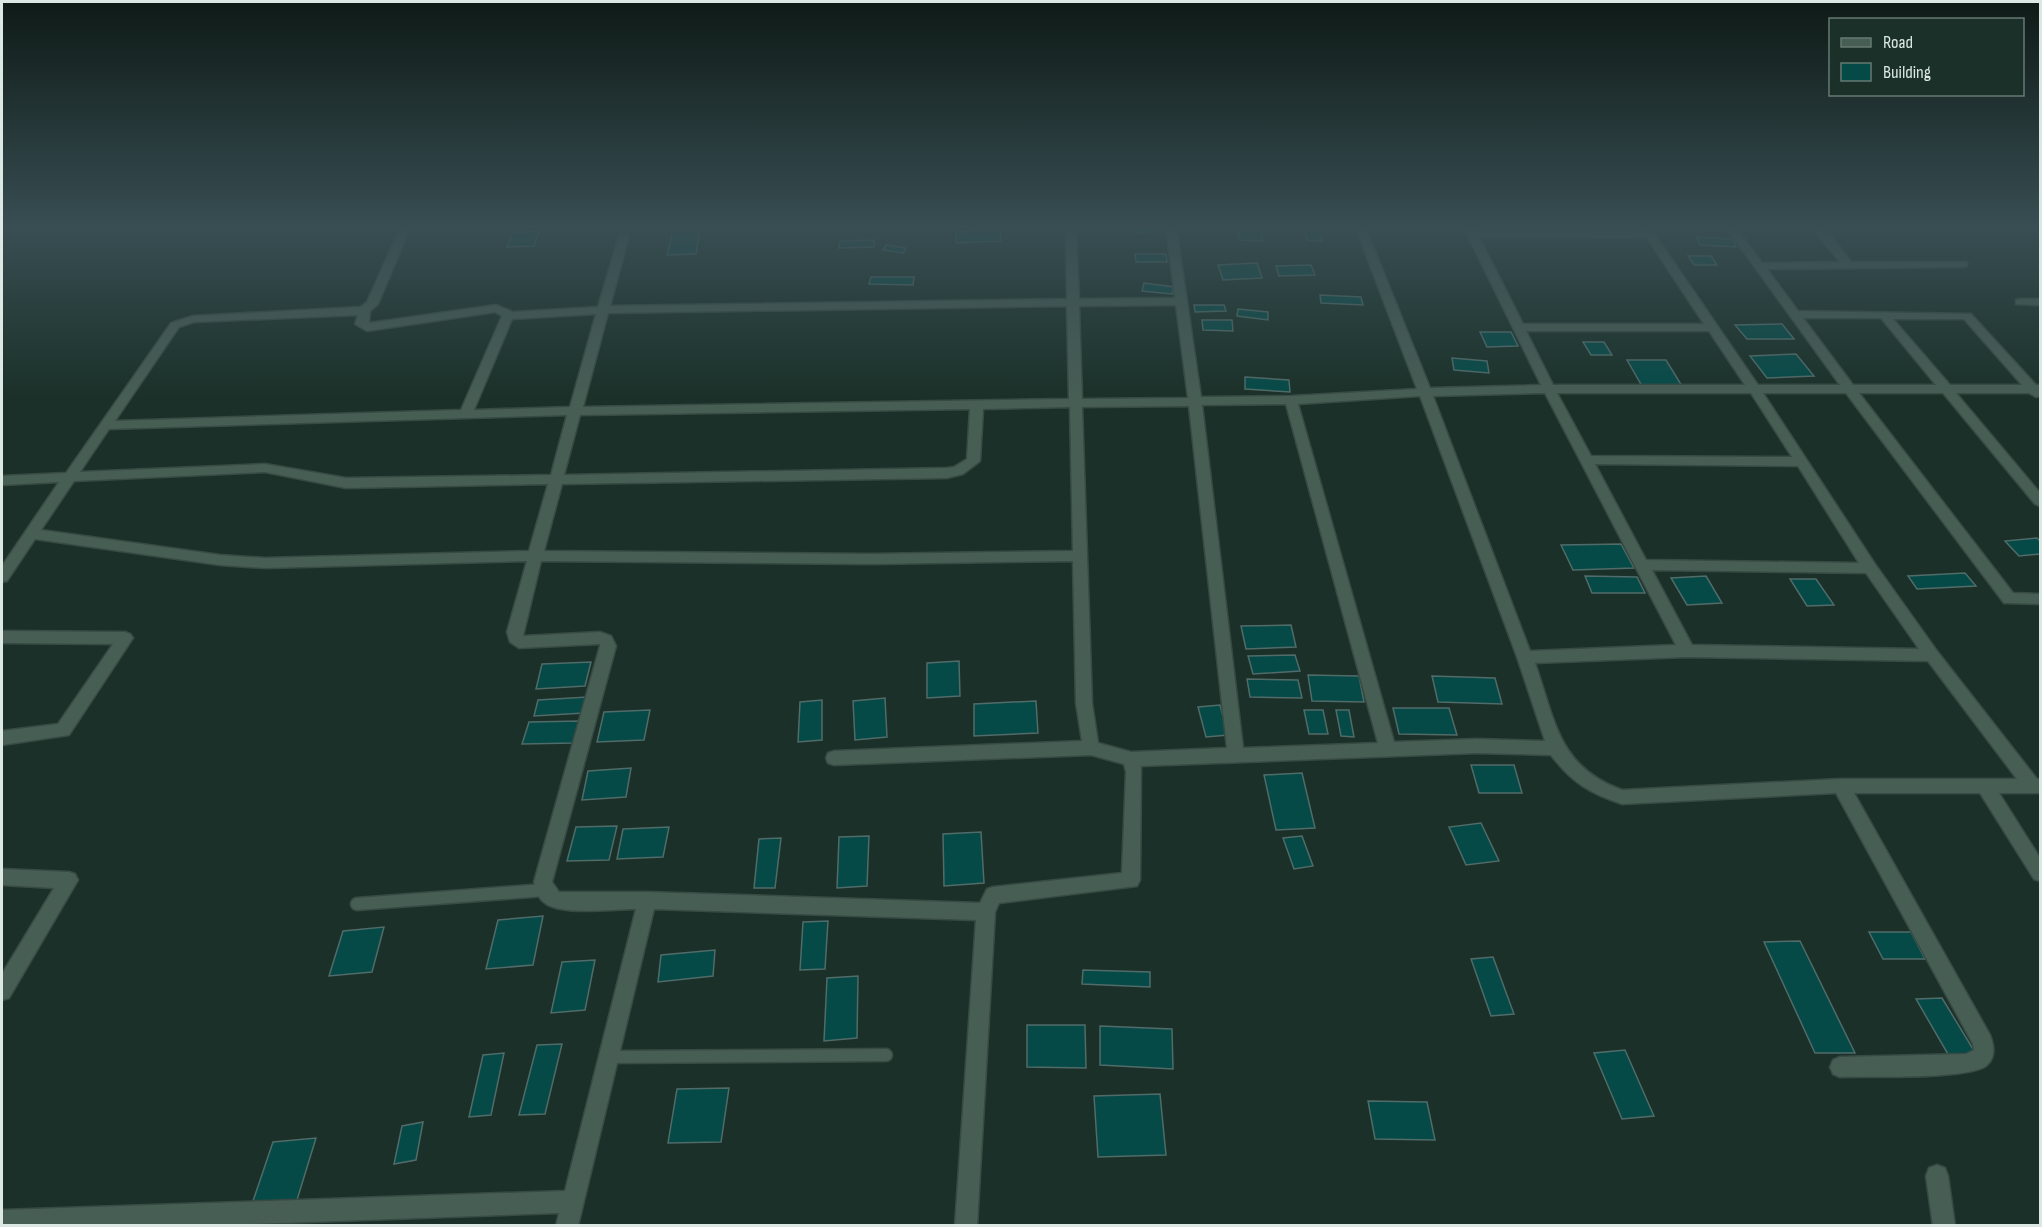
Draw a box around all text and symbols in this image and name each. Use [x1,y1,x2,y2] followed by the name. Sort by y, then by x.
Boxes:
[1829,18,2024,96] legend
[1883,32,1913,53] text: Road
[1883,62,1931,83] text: Building

